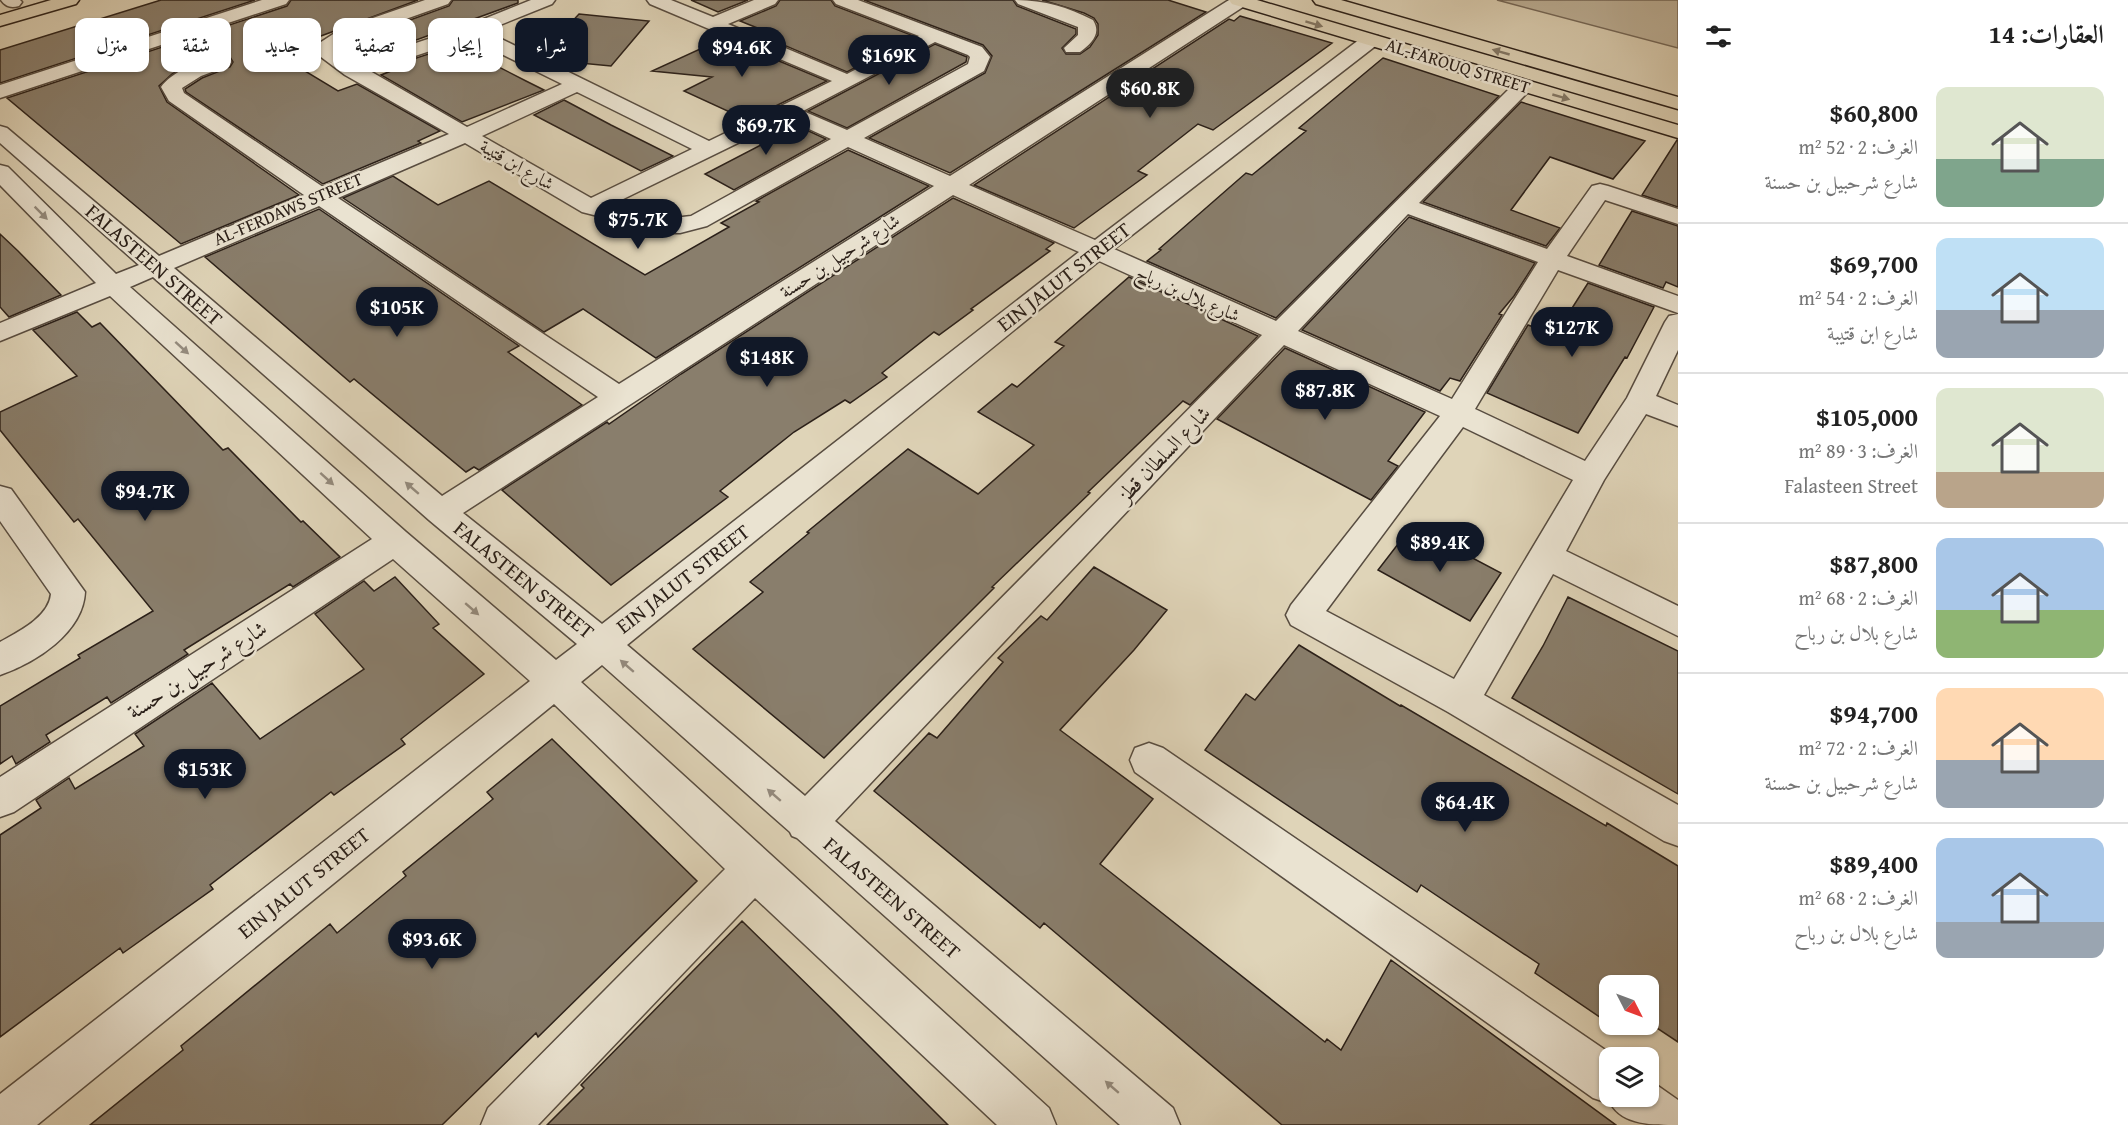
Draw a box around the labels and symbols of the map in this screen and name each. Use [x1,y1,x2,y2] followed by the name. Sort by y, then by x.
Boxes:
[1305,19,1323,29] one-way arrow
[693,27,791,78] pin: $94.6K
[1383,31,1534,100] street label: AL-FAROUQ STREET
[847,35,931,86] pin: $169K
[1492,47,1510,56] one-way arrow
[1101,68,1199,119] pin: $60.8K
[1552,93,1570,102] one-way arrow
[717,105,815,156] pin: $69.7K
[474,132,559,198] street label: شارع ابن قتيبة
[209,165,367,252] street label: AL-FERDAWS STREET
[79,196,230,333] street label: FALASTEEN STREET
[589,199,687,250] pin: $75.7K
[34,206,48,220] one-way arrow
[774,207,906,306] street label: شارع شرحبيل بن حسنة
[990,214,1137,339] street label: EIN JALUT STREET
[1131,259,1245,331] street label: شارع بلال بن رباح
[355,287,439,338] pin: $105K
[1530,307,1614,358] pin: $127K
[725,337,809,388] pin: $148K
[174,341,189,354] one-way arrow
[1276,370,1374,421] pin: $87.8K
[1108,399,1220,512] street label: شارع السلطان قطز
[96,471,194,522] pin: $94.7K
[319,472,334,486] one-way arrow
[405,482,420,495] one-way arrow
[447,513,602,646] street label: FALASTEEN STREET
[609,516,756,641] street label: EIN JALUT STREET
[1391,522,1489,573] pin: $89.4K
[464,602,479,615] one-way arrow
[121,613,274,729] street label: شارع شرحبيل بن حسنة
[620,660,635,673] one-way arrow
[163,749,247,800] pin: $153K
[1416,782,1514,833] pin: $64.4K
[766,788,781,802] one-way arrow
[231,819,377,946] street label: EIN JALUT STREET
[817,829,968,966] street label: FALASTEEN STREET
[383,919,481,970] pin: $93.6K
[1599,975,1659,1035] north arrow
[1105,1081,1120,1094] one-way arrow

